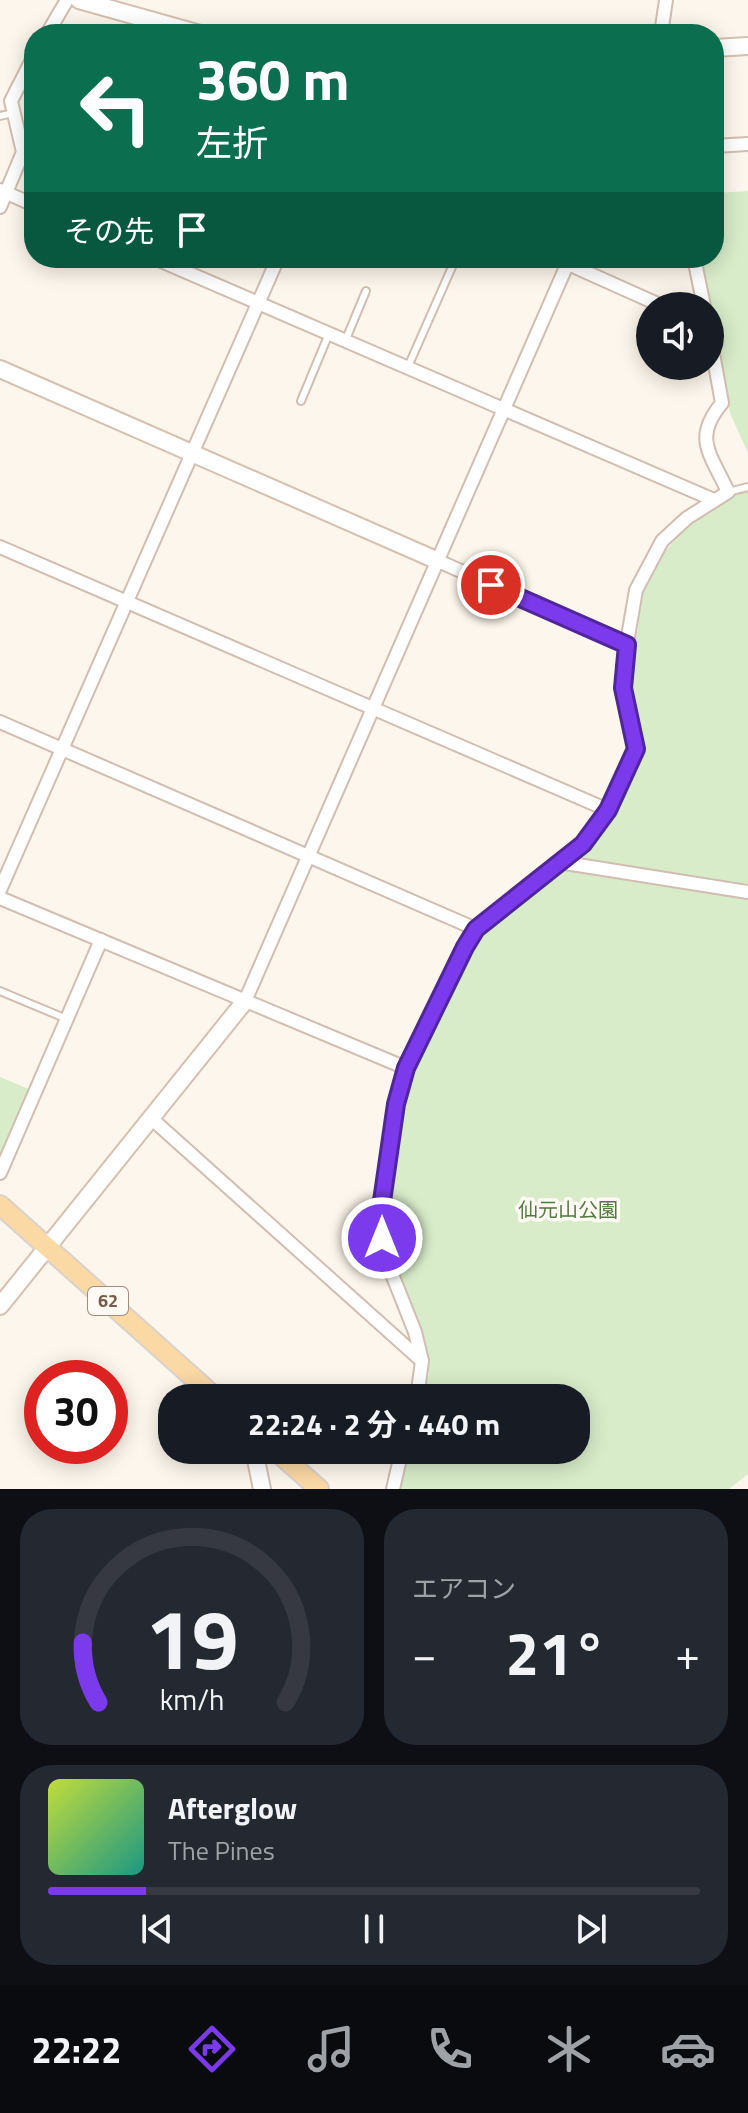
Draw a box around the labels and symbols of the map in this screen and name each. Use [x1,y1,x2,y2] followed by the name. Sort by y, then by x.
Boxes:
[457,551,525,619] pin
[518,1194,618,1225] park label: 仙元山公園
[340,1196,424,1280] position arrow
[88,1287,128,1315] road number: 62
[24,1360,128,1464] speed limit sign: 30

